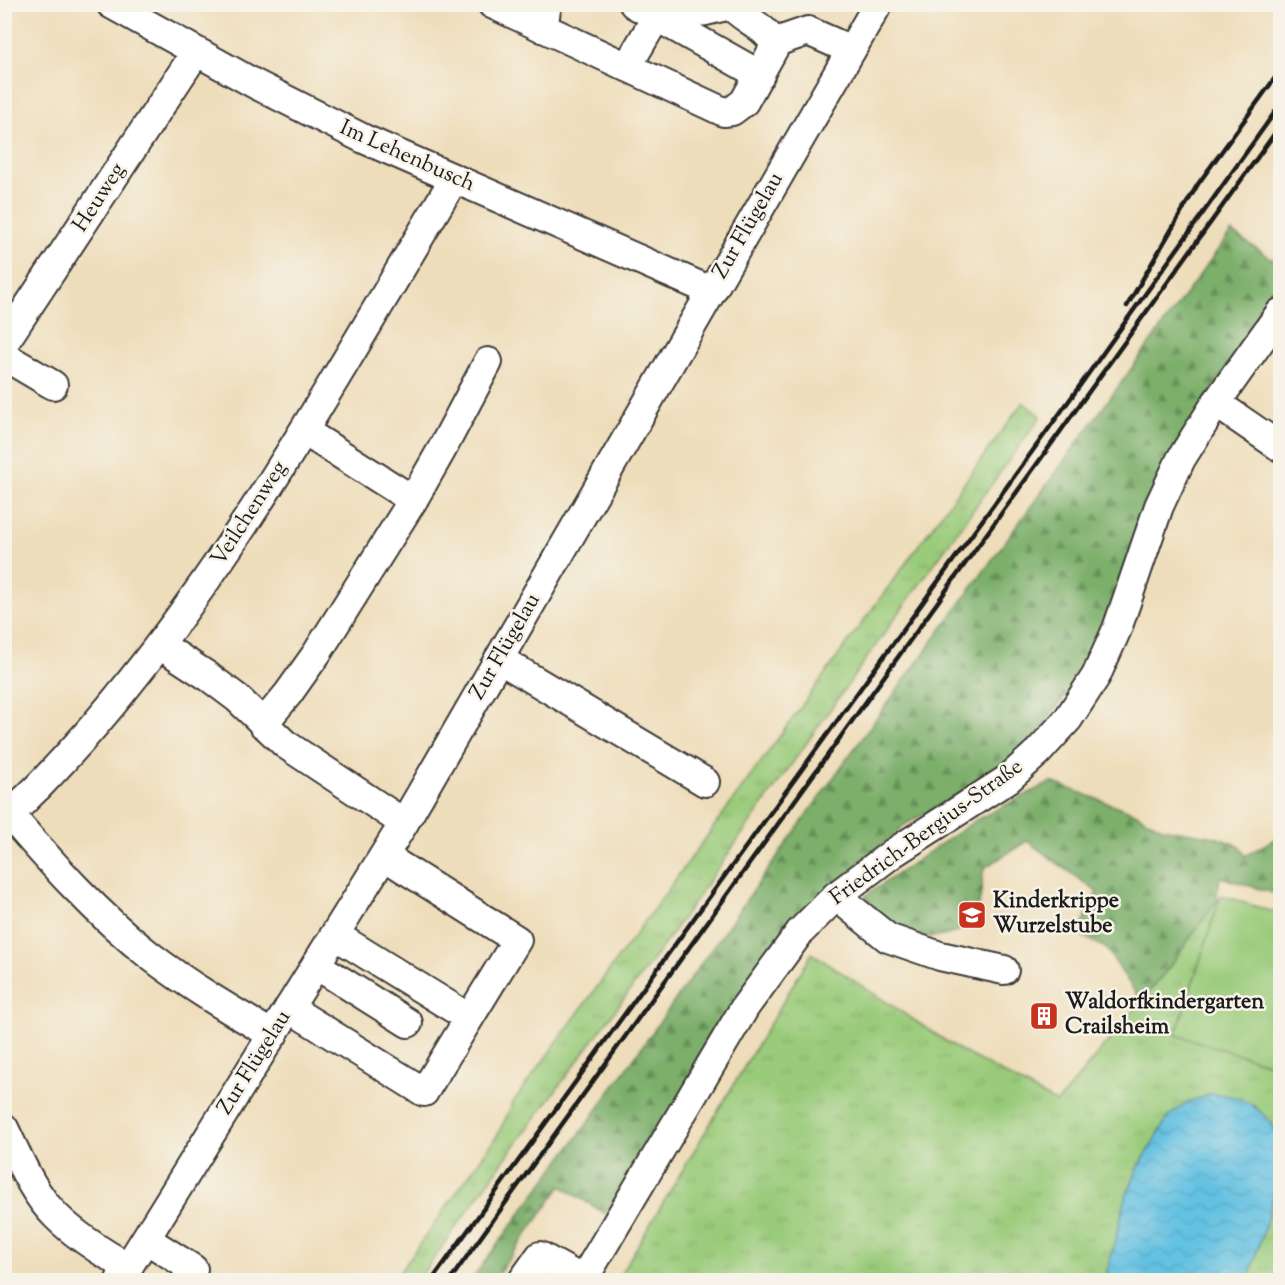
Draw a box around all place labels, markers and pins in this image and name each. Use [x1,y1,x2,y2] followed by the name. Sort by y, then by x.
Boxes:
[993,886,1119,943] place label: Kinderkrippe Wurzelstube
[956,899,988,931] school or university icon: Kinderkrippe Wurzelstube
[1065,987,1264,1044] place label: Waldorfkindergarten Crailsheim
[1028,1000,1060,1032] building icon: Waldorfkindergarten Crailsheim

